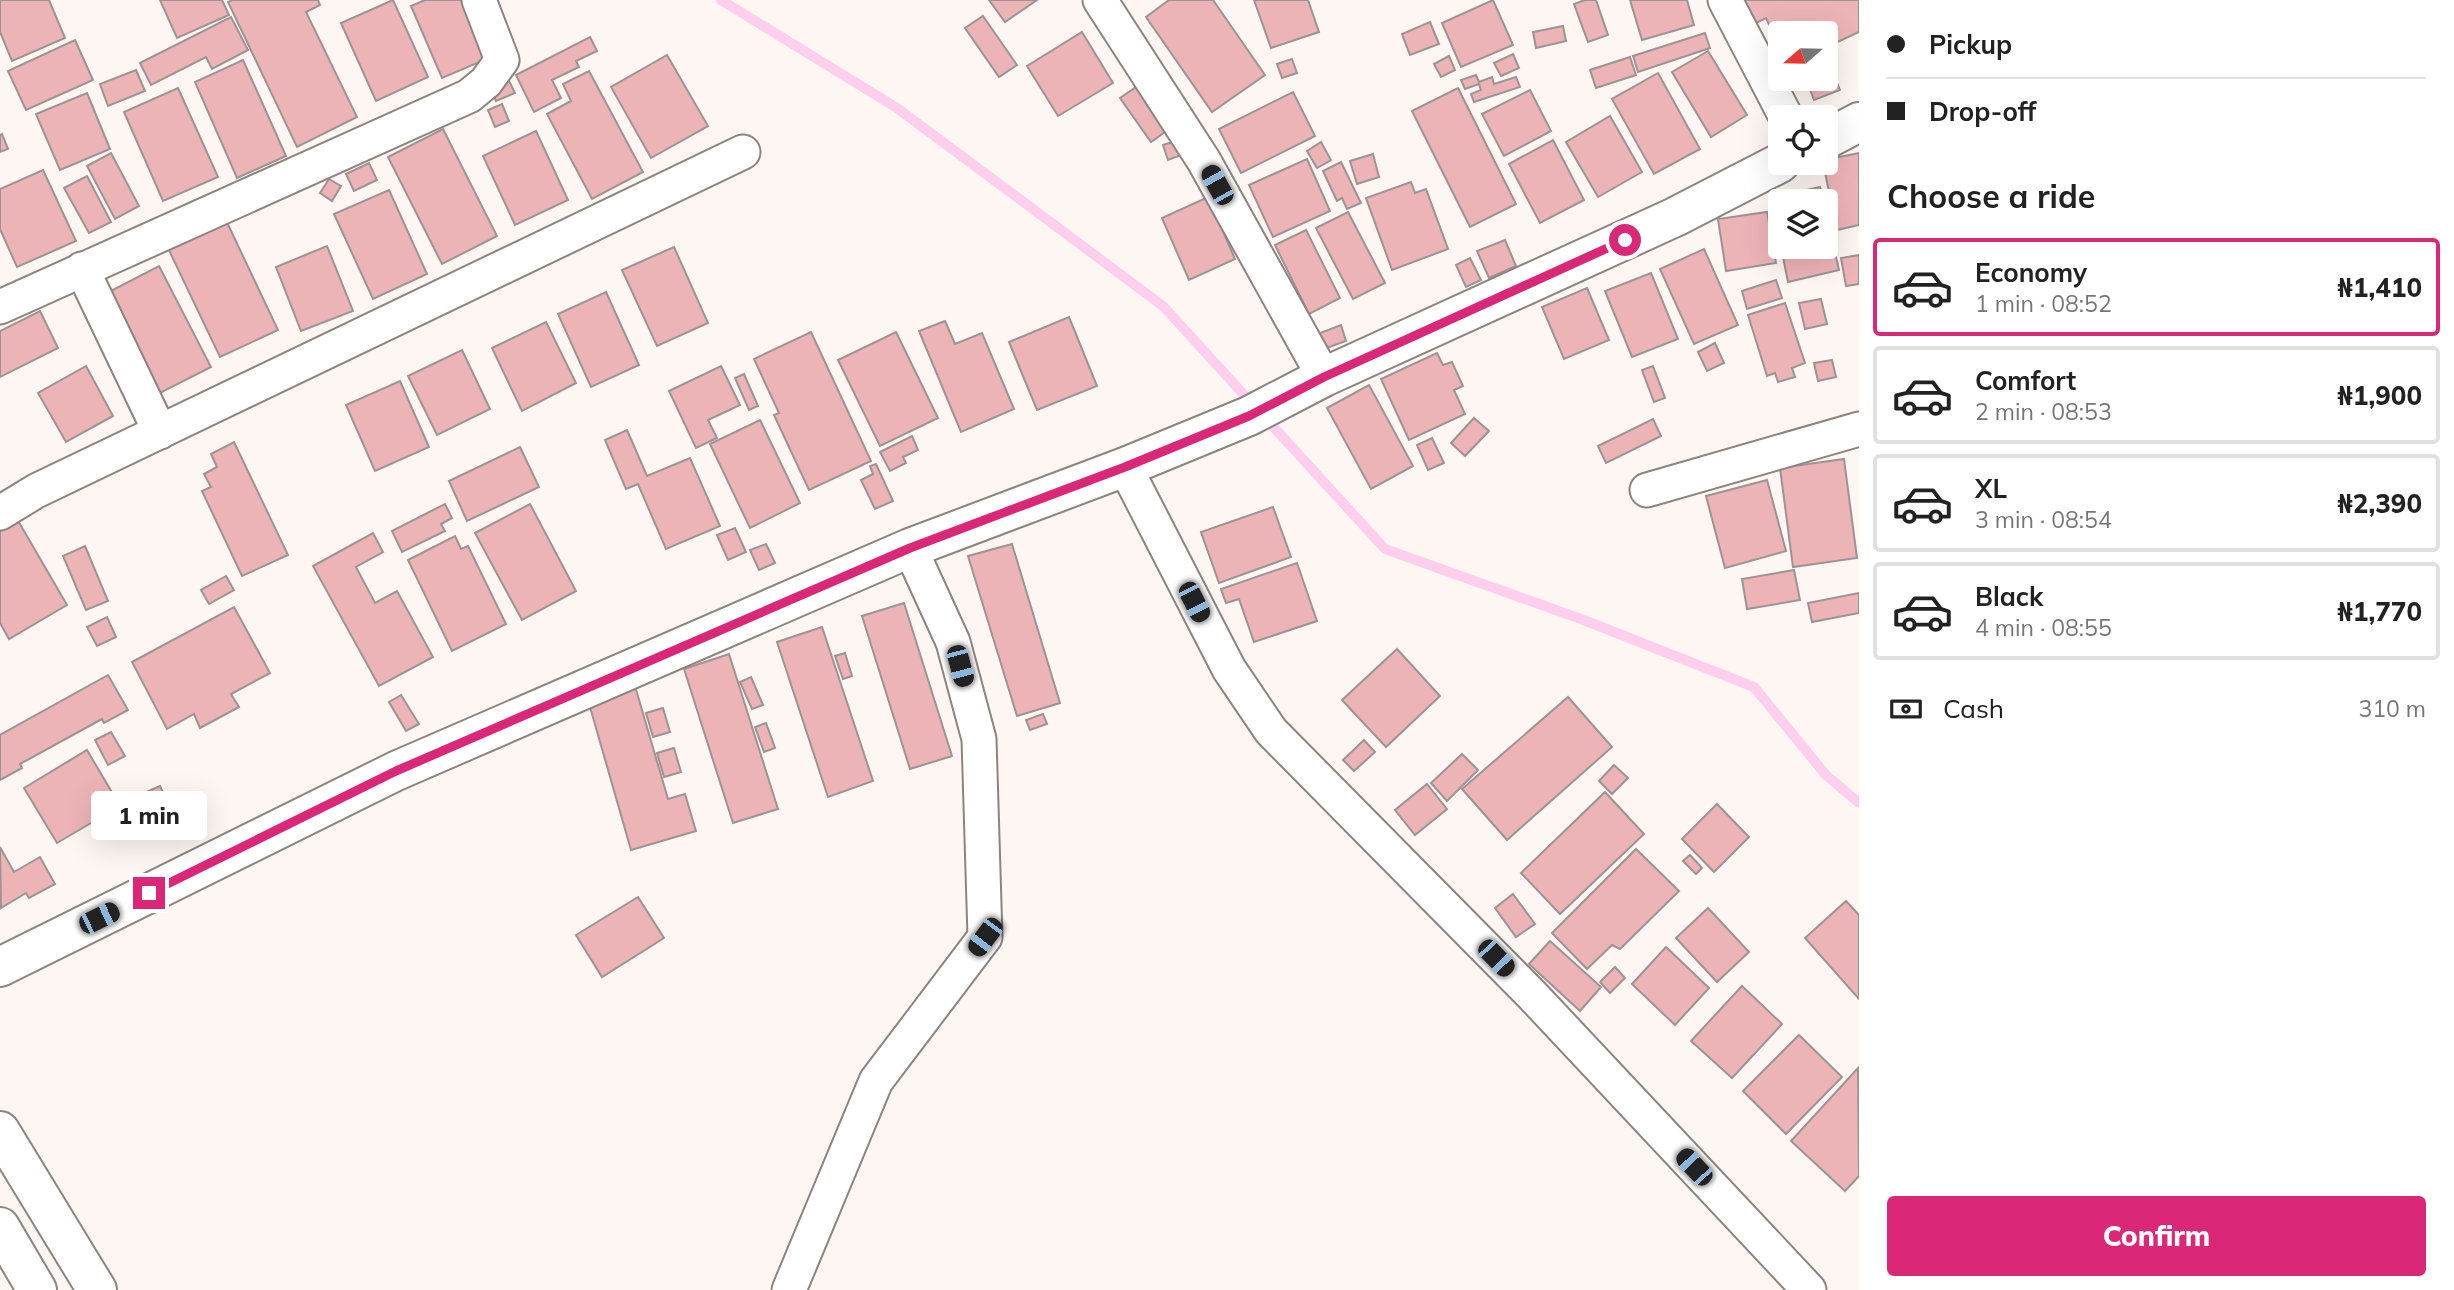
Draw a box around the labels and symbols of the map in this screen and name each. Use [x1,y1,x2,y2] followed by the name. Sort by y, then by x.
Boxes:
[1768,21,1838,91] north arrow
[1198,162,1237,208] car
[1609,224,1641,256] route start
[1176,579,1213,625] car
[945,643,976,689] car
[91,792,207,840] callout: 1 min
[133,877,165,909] route end
[76,899,123,937] car
[964,914,1007,960] car
[1474,936,1519,980] car
[1672,1144,1717,1190] car

